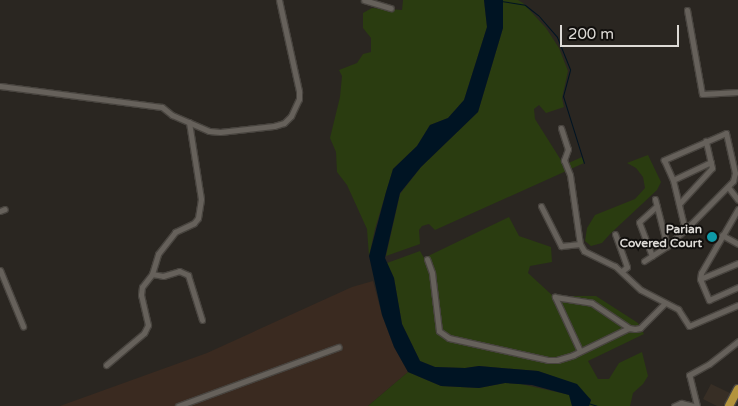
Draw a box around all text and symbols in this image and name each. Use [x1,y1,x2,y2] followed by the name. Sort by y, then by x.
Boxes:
[563,15,682,47] scale bar
[568,25,614,43] text: 200 m
[620,223,702,251] place label: Parian Covered Court
[706,231,718,243] marker: Parian Covered Court

